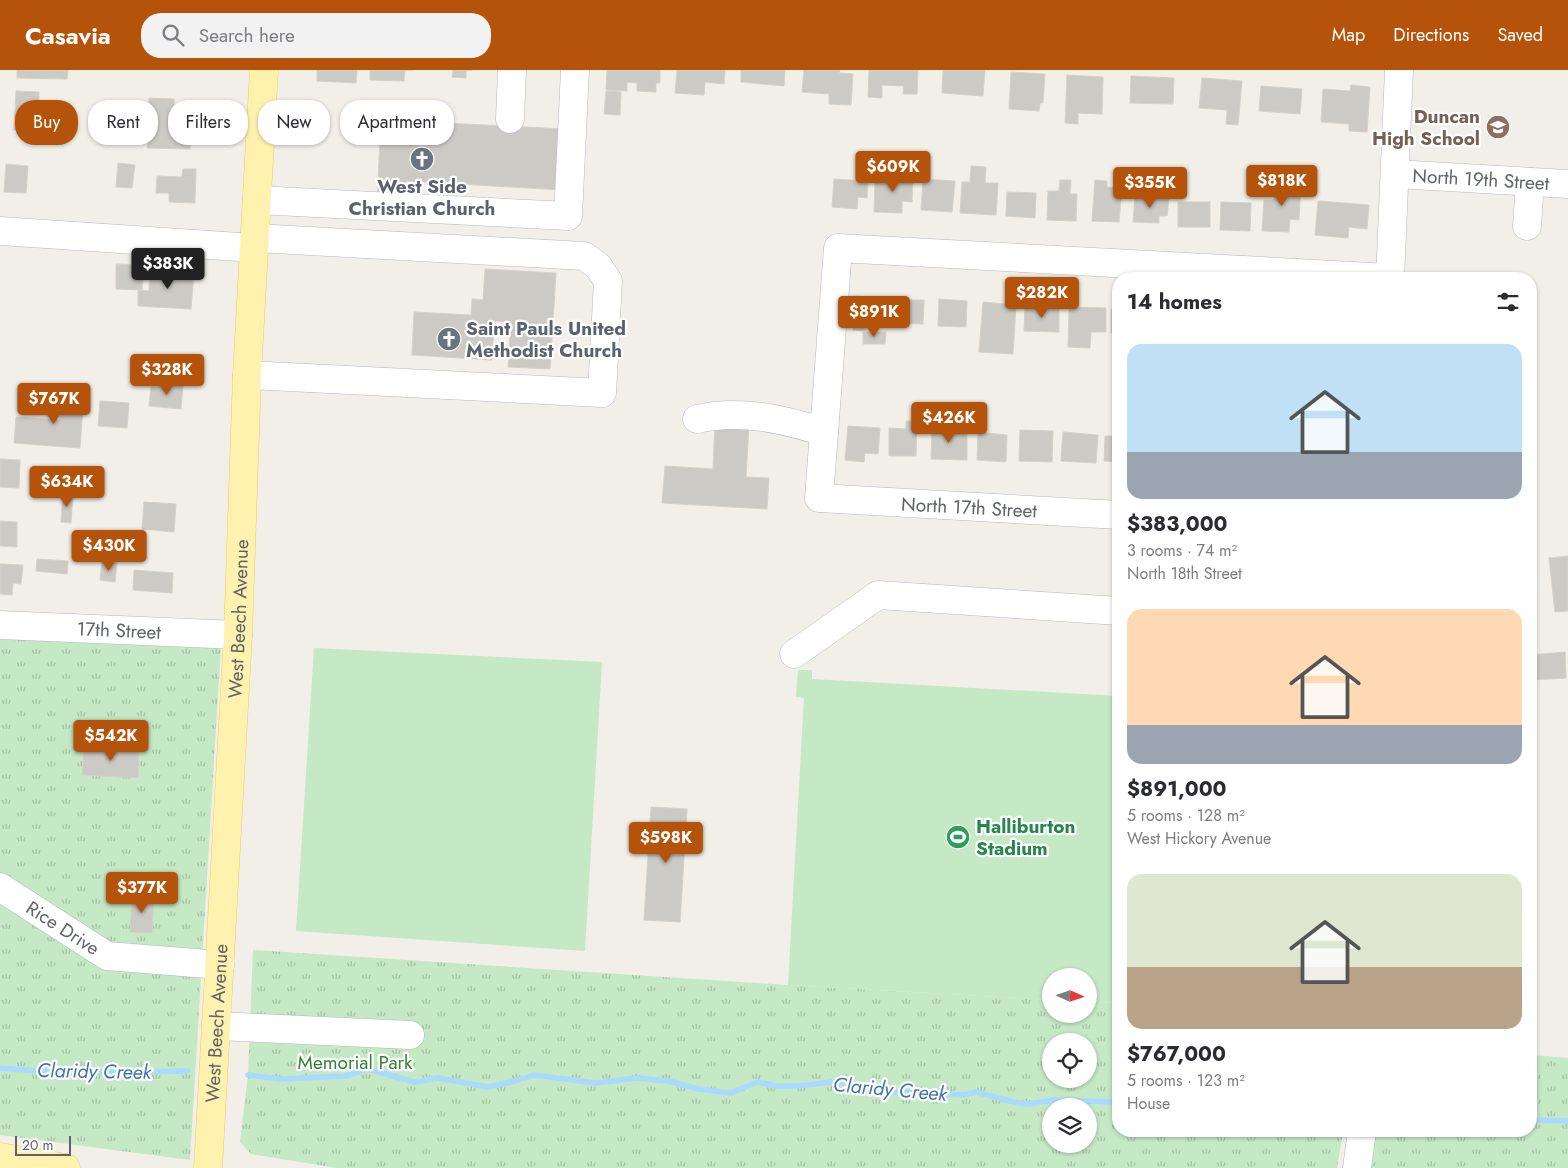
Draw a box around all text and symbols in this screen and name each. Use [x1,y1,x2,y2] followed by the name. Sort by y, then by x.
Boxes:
[141,13,491,58] search box
[25,18,111,53] text: Casavia
[159,21,187,49] icon: search
[199,22,295,49] text: Search here
[1332,22,1365,48] text: Map
[1393,22,1469,48] text: Directions
[1497,22,1543,48] text: Saved
[15,100,78,145] chip: Buy
[88,100,158,145] chip: Rent
[168,100,248,145] chip: Filters
[258,100,330,145] chip: New
[340,100,454,145] chip: Apartment
[1372,103,1480,152] place label: Duncan High School
[1485,114,1511,140] school or university icon: Duncan High School
[409,146,435,172] church icon: West Side Christian Church
[858,150,928,193] pin: $609K
[866,155,920,178] text: $609K
[1412,162,1550,197] street label: North 19th Street
[1247,164,1317,207] pin: $818K
[1115,166,1185,209] pin: $355K
[1257,169,1307,192] text: $818K
[1124,171,1176,194] text: $355K
[349,173,495,222] place label: West Side Christian Church
[133,248,203,290] pin: $383K
[142,252,194,275] text: $383K
[1007,276,1077,319] pin: $282K
[1016,281,1068,304] text: $282K
[1127,287,1222,317] text: 14 homes
[1494,288,1522,316] icon: filters
[839,296,909,338] pin: $891K
[849,300,899,323] text: $891K
[466,315,626,364] place label: Saint Pauls United Methodist Church
[436,326,462,352] church icon: Saint Pauls United Methodist Church
[132,354,202,396] pin: $328K
[141,358,193,381] text: $328K
[1280,377,1370,467] icon: home
[19,382,89,425] pin: $767K
[28,387,80,410] text: $767K
[914,402,984,444] pin: $426K
[922,406,976,429] text: $426K
[32,466,102,508] pin: $634K
[41,470,93,493] text: $634K
[900,490,1038,525] street label: North 17th Street
[1127,509,1228,539] text: $383,000
[74,530,144,572] pin: $430K
[83,534,135,557] text: $430K
[221,539,255,699] street label: West Beech Avenue
[1127,539,1237,562] text: 3 rooms · 74 m²
[1127,562,1242,585] text: North 18th Street
[76,615,162,646] street label: 17th Street
[1280,642,1370,732] icon: home
[76,720,146,762] pin: $542K
[84,724,138,747] text: $542K
[1127,774,1226,804] text: $891,000
[1127,804,1245,827] text: 5 rooms · 128 m²
[976,813,1075,862] place label: Halliburton Stadium
[631,822,701,864] pin: $598K
[945,824,971,850] sports icon: Halliburton Stadium
[640,826,692,849] text: $598K
[1127,827,1271,850] text: West Hickory Avenue
[107,872,177,914] pin: $377K
[117,876,167,899] text: $377K
[21,894,105,962] street label: Rice Drive
[1280,907,1370,997] icon: home
[199,943,235,1104] street label: West Beech Avenue
[1042,968,1098,1022] north arrow
[1042,968,1097,1153] map controls
[1042,1033,1097,1088] button: locate
[1127,1039,1226,1069] text: $767,000
[298,1049,413,1076] park label: Memorial Park
[37,1056,153,1087] water label: Claridy Creek
[1127,1069,1245,1092] text: 5 rooms · 123 m²
[832,1070,950,1109] water label: Claridy Creek
[1127,1092,1170,1115] text: House
[1042,1098,1097,1153] button: layers
[15,1133,71,1156] scale bar
[22,1135,54,1155] text: 20 m

